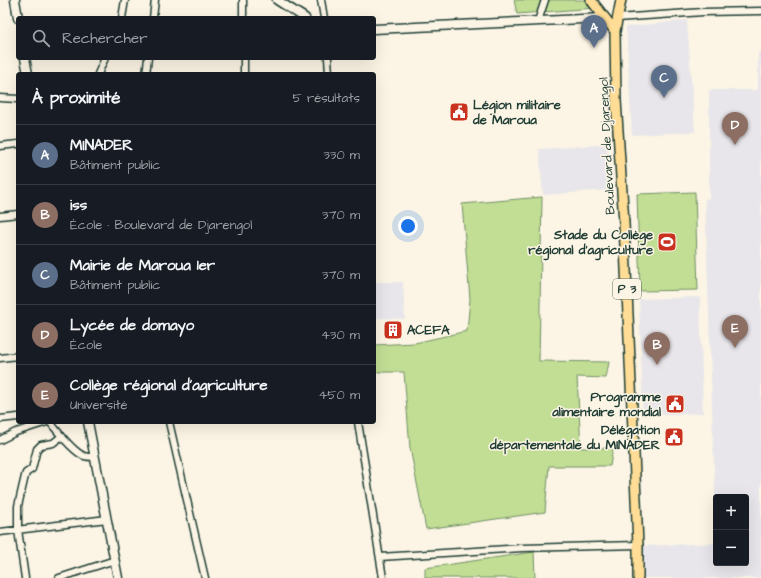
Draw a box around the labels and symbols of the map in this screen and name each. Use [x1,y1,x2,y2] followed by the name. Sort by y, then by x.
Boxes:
[581,15,607,48] pin: A
[651,65,677,98] pin: C
[594,77,621,215] street label: Boulevard de Djarengol
[472,96,561,129] place label: Légion militaire de Maroua
[448,101,470,123] public building icon: Légion militaire de Maroua
[722,112,748,145] pin: D
[398,216,418,236] your location
[528,226,653,261] place label: Stade du Collège régional d'agriculture
[656,231,678,253] sports icon: Stade du Collège régional d'agriculture
[613,279,641,299] road number: P 3
[722,315,748,348] pin: E
[382,319,404,341] building icon: ACEFA
[407,321,450,339] place label: ACEFA
[644,332,670,365] pin: B
[551,388,661,421] place label: Programme alimentaire mondial
[664,393,686,415] public building icon: Programme alimentaire mondial
[489,421,660,455] place label: Délégation départementale du MINADER
[663,426,685,448] public building icon: Délégation départementale du MINADER

